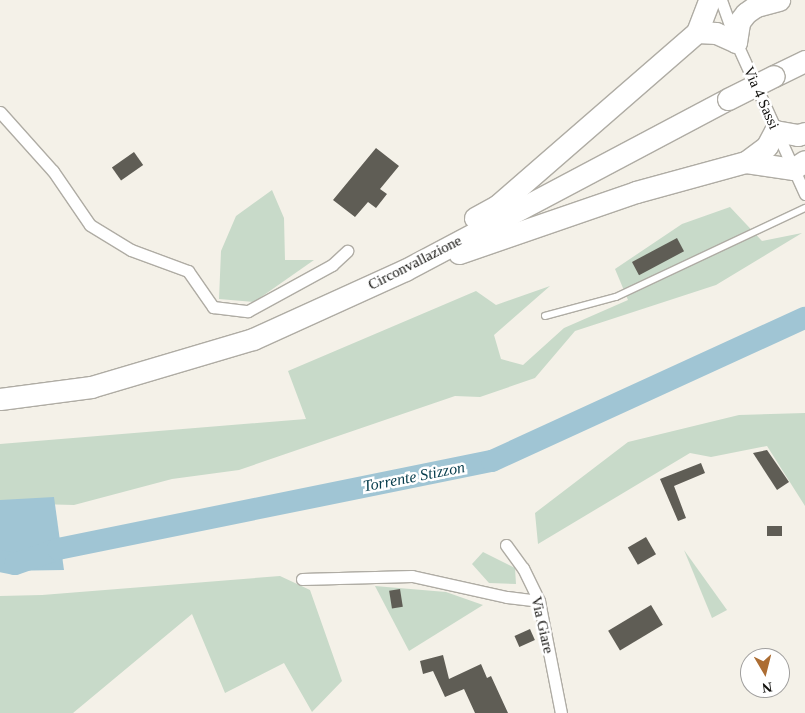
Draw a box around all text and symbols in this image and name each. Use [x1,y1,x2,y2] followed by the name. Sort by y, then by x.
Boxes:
[739,64,783,132] street label: Via 4 Sassi
[365,232,465,294] street label: Circonvallazione
[361,458,467,496] water label: Torrente Stizzon
[527,595,557,655] street label: Via Giare
[740,648,790,698] north arrow
[761,679,773,695] text: N

